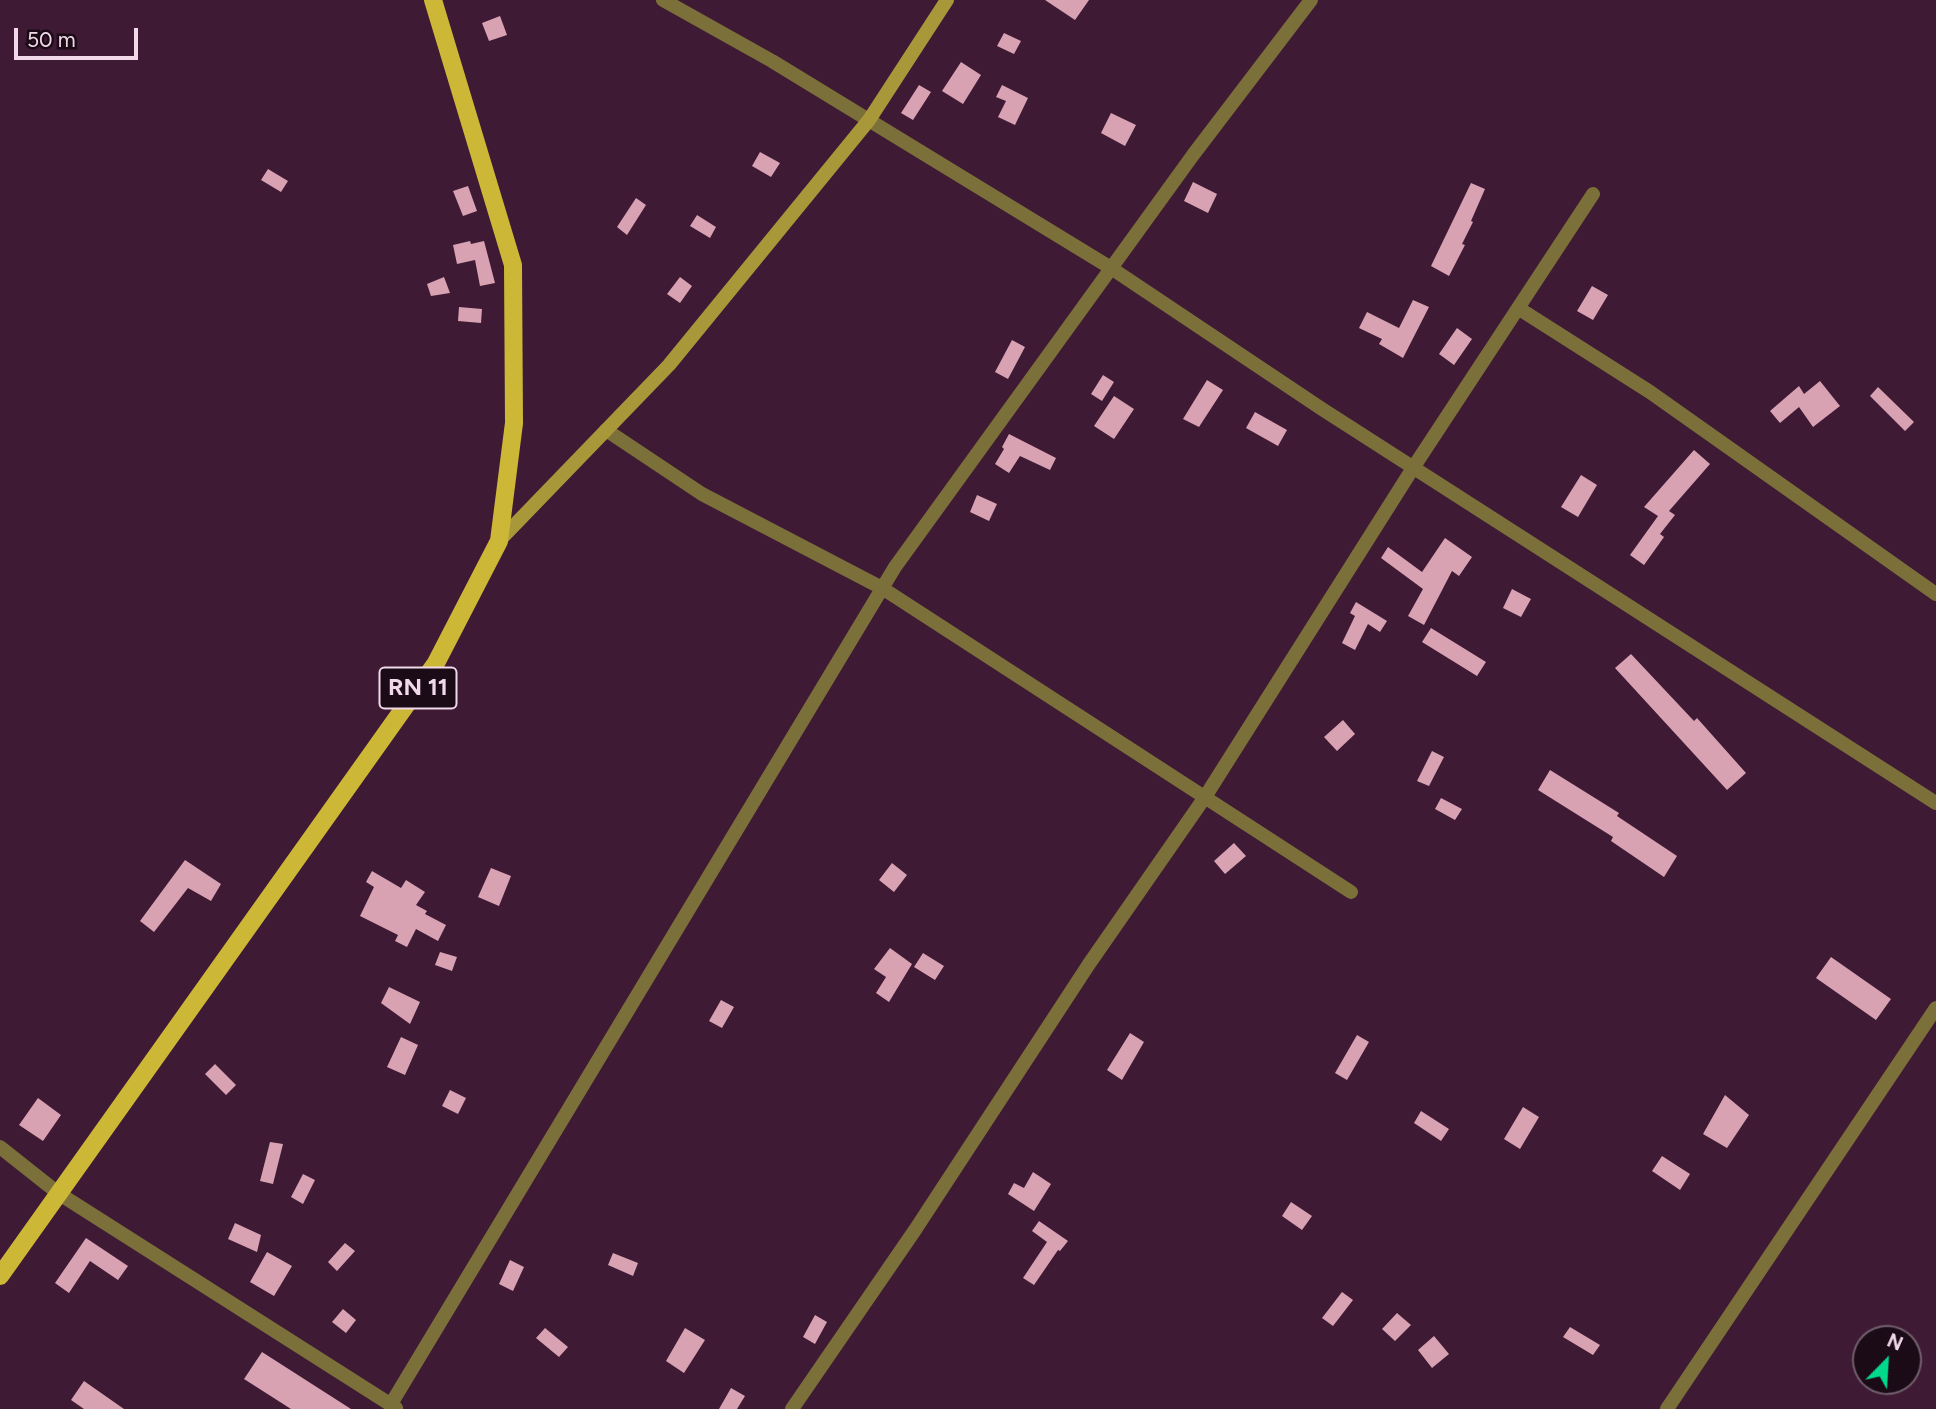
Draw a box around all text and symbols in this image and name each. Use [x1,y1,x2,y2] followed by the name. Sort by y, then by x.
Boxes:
[18,14,142,58] scale bar
[27,27,76,52] text: 50 m
[380,668,457,708] road number: RN 11
[1852,1325,1922,1395] north arrow
[1884,1329,1906,1356] text: N

